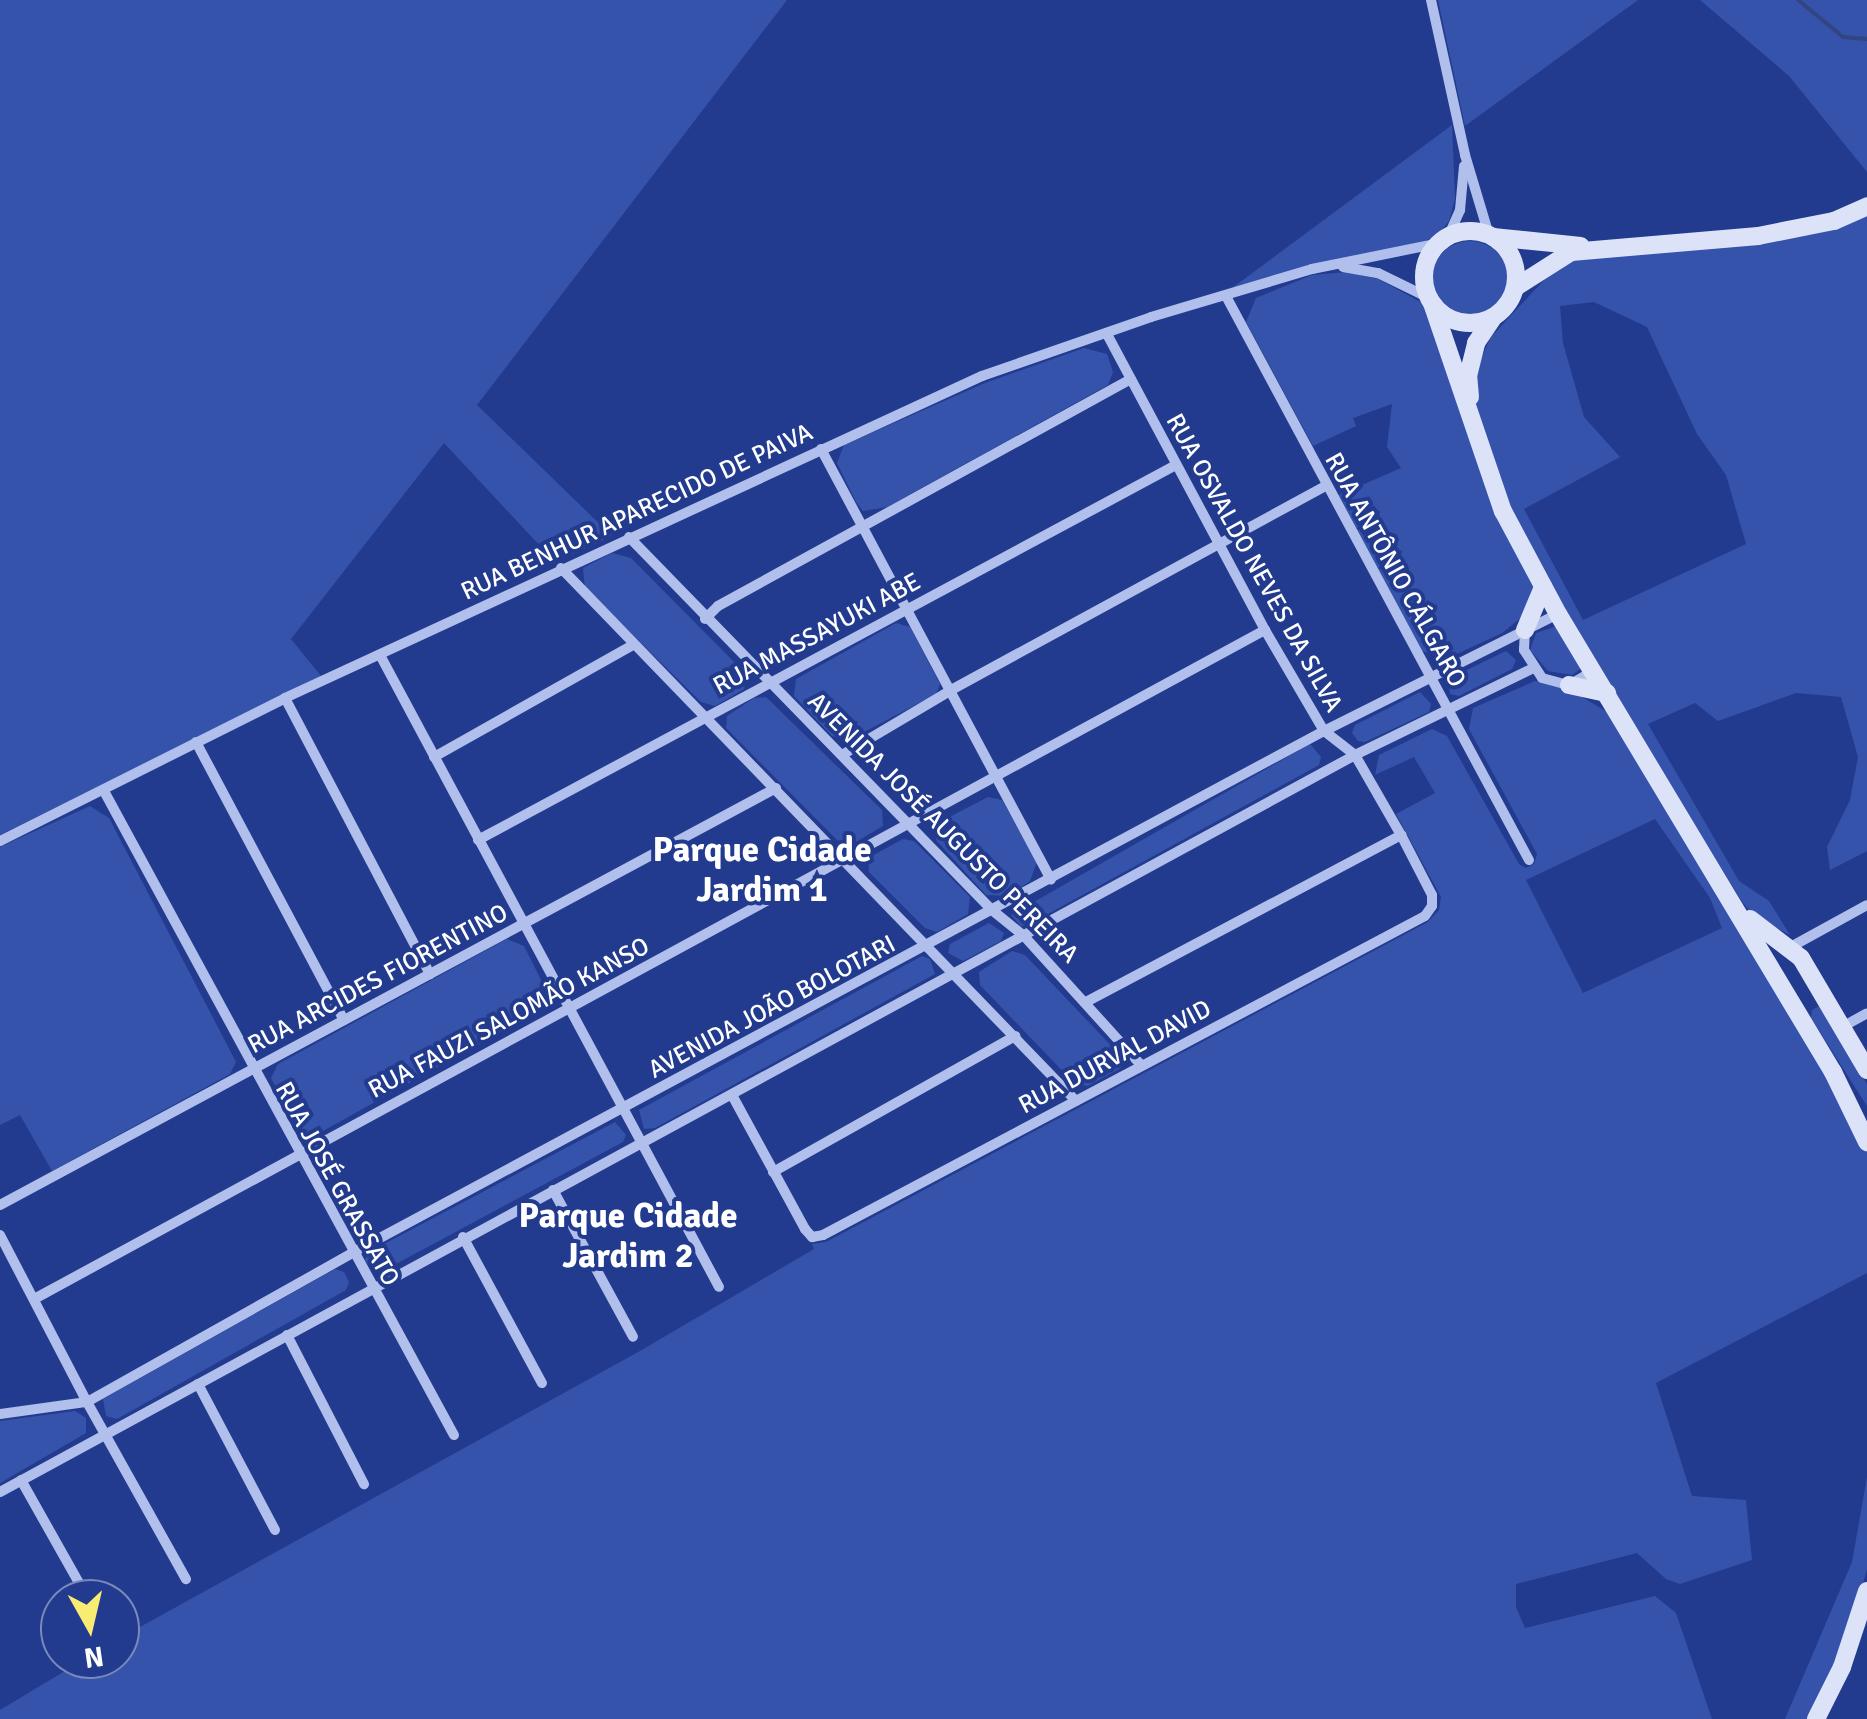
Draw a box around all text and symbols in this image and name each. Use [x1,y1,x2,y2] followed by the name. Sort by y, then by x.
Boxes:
[1159,409,1349,717] street label: RUA OSVALDO NEVES DA SILVA
[456,417,818,607] street label: RUA BENHUR APARECIDO DE PAIVA
[1318,448,1472,692] street label: RUA ANTÔNIO CÁLGARO
[708,567,926,701] street label: RUA MASSAYUKI ABE
[801,686,1085,970] street label: AVENIDA JOSÉ AUGUSTO PEREIRA
[652,829,872,911] district label: Parque Cidade Jardim 1
[243,898,513,1060] street label: RUA ARCIDES FIORENTINO
[643,929,901,1085] street label: AVENIDA JOÃO BOLOTARI
[363,931,655,1105] street label: RUA FAUZI SALOMÃO KANSO
[1014,994,1216,1120] street label: RUA DURVAL DAVID
[268,1077,406,1291] street label: RUA JOSÉ GRASSATO
[518,1195,738,1277] district label: Parque Cidade Jardim 2
[40,1579,140,1679] north arrow
[82,1639,106,1675] text: N

